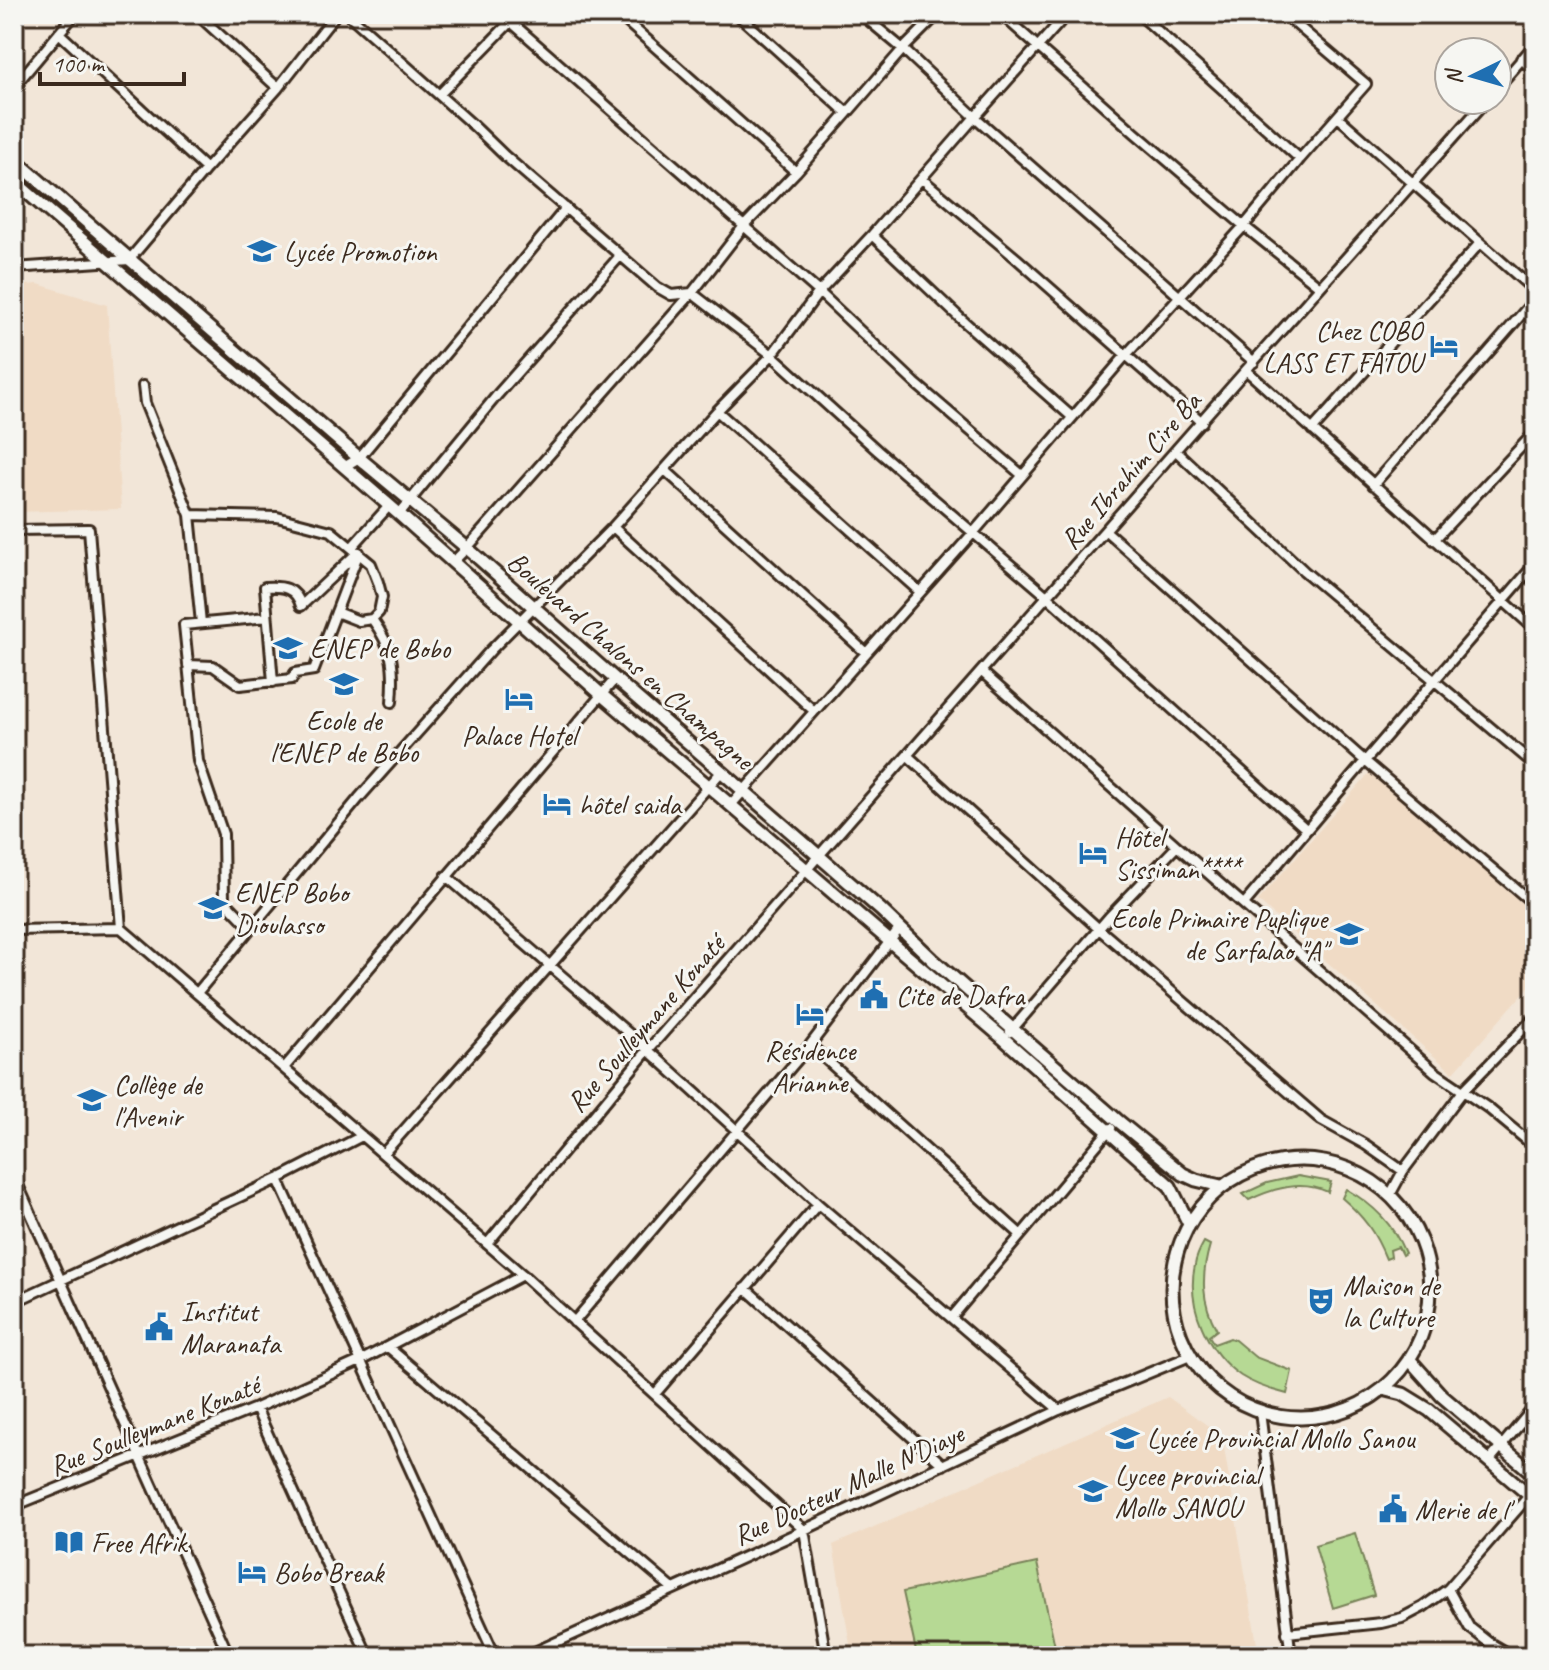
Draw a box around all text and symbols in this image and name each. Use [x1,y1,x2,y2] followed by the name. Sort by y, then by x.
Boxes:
[40,36,184,86] scale bar
[1433,36,1513,116] north arrow
[52,49,106,79] text: 100 m
[1439,66,1469,86] text: N
[284,234,438,269] place label: Lycée Promotion
[247,236,277,266] school or university icon: Lycée Promotion
[1263,313,1427,380] place label: Chez COBO LASS ET FATOU
[1429,331,1459,361] hotel icon: Chez COBO LASS ET FATOU
[1053,383,1209,556] street label: Rue Ibrahim Cire Ba
[500,544,763,778] street label: Boulevard Chalons en Champagne
[310,631,452,666] place label: ENEP de Bobo
[273,633,303,663] school or university icon: ENEP de Bobo
[329,669,359,699] school or university icon: Ecole de l'ENEP de Bobo
[504,684,534,714] hotel icon: Palace Hotel
[270,703,420,770] place label: Ecole de l'ENEP de Bobo
[462,718,582,753] place label: Palace Hotel
[579,787,683,822] place label: hôtel saida
[542,789,572,819] hotel icon: hôtel saida
[1115,820,1244,887] place label: Hôtel Sissiman****
[1078,838,1108,868] hotel icon: Hôtel Sissiman****
[235,875,351,942] place label: ENEP Bobo Dioulasso
[198,893,228,923] school or university icon: ENEP Bobo Dioulasso
[1111,901,1332,968] place label: Ecole Primaire Puplique de Sarfalao "A"
[1334,919,1364,949] school or university icon: Ecole Primaire Puplique de Sarfalao "A"
[559,925,734,1119] street label: Rue Soulleymane Konaté
[896,978,1026,1013] place label: Cite de Dafra
[859,980,889,1010] public building icon: Cite de Dafra
[795,999,825,1029] hotel icon: Résidence Arianne
[765,1033,857,1100] place label: Résidence Arianne
[114,1067,203,1134] place label: Collège de l'Avenir
[77,1085,107,1115] school or university icon: Collège de l'Avenir
[1343,1268,1441,1335] place label: Maison de la Culture
[1306,1286,1336,1316] theatre icon: Maison de la Culture
[181,1294,282,1361] place label: Institut Maranata
[144,1312,174,1342] public building icon: Institut Maranata
[44,1366,268,1484] street label: Rue Soulleymane Konaté
[728,1415,971,1553] street label: Rue Docteur Malle N'Diaye
[1147,1421,1416,1456] place label: Lycée Provincial Mollo Sanou
[1110,1423,1140,1453] school or university icon: Lycée Provincial Mollo Sanou
[1115,1458,1265,1525] place label: Lycee provincial Mollo SANOU
[1078,1476,1108,1506] school or university icon: Lycee provincial Mollo SANOU
[1415,1492,1516,1527] place label: Merie de l'
[1378,1494,1408,1524] public building icon: Merie de l'
[91,1525,189,1560] place label: Free Afrik
[54,1527,84,1557] library icon: Free Afrik
[274,1555,385,1590] place label: Bobo Break
[237,1557,267,1587] hotel icon: Bobo Break

